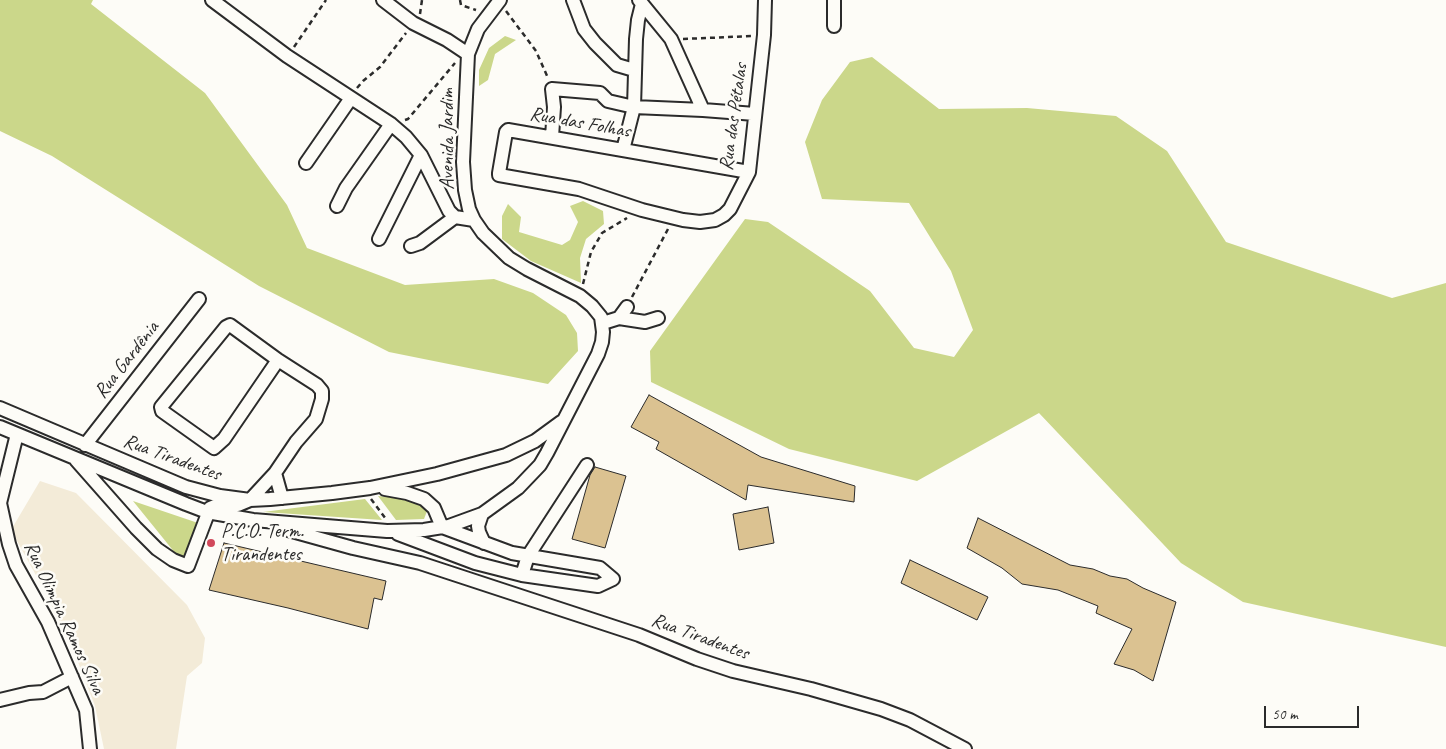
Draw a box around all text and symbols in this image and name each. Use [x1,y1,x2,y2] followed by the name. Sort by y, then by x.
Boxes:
[715,62,753,172] street label: Rua das Pétalas
[436,88,460,190] street label: Avenida Jardim
[528,102,632,144] street label: Rua das Folhas
[89,317,165,403] street label: Rua Gardênia
[120,429,224,487] street label: Rua Tiradentes
[221,520,304,567] place label: P.C.O. Term. Tirandentes
[205,537,217,549] marker: P.C.O. Term. Tirandentes
[18,538,110,698] street label: Rua Olimpia Ramos Silva
[648,608,752,666] street label: Rua Tiradentes
[1266,696,1361,728] scale bar
[1272,705,1298,724] text: 50 m

